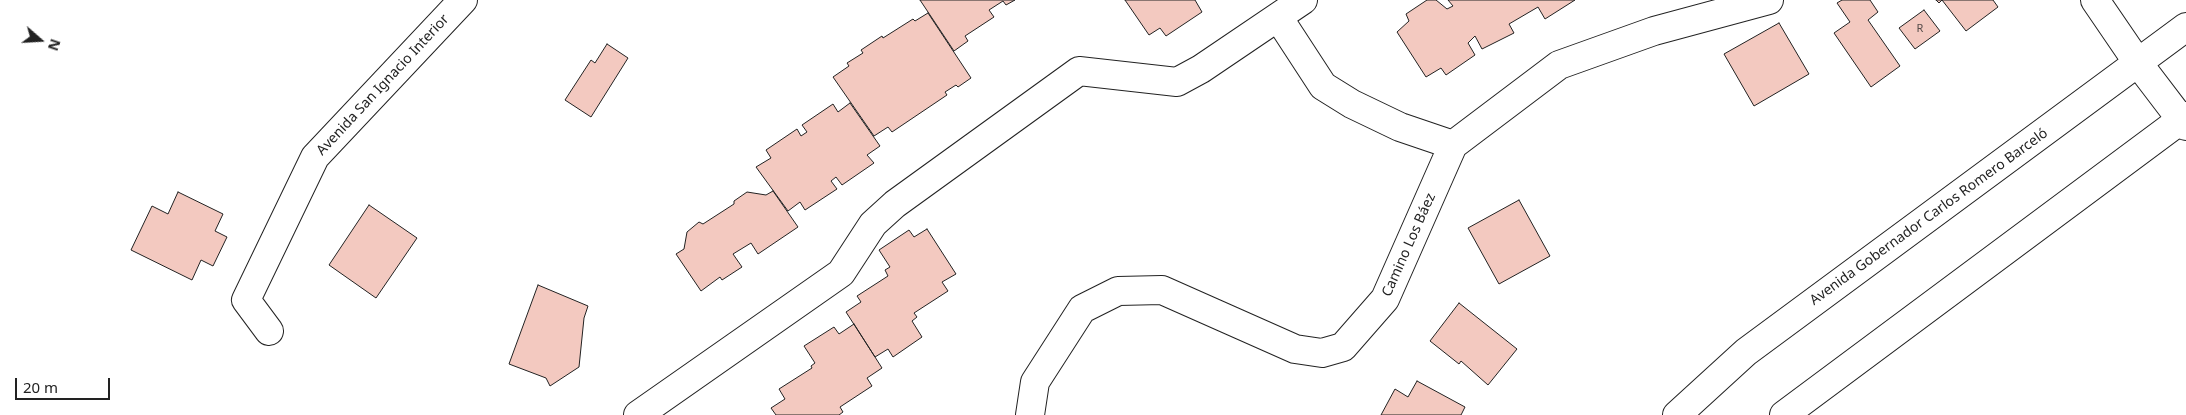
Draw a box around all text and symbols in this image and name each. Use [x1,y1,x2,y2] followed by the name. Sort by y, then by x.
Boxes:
[313,11,453,159] street label: Avenida San Ignacio Interior
[15,15,65,65] north arrow
[1917,22,1923,36] house number: R
[44,37,65,54] text: N
[1807,125,2051,309] street label: Avenida Gobernador Carlos Romero Barceló
[1379,191,1439,299] street label: Camino Los Báez
[18,368,112,400] scale bar
[23,377,58,397] text: 20 m

